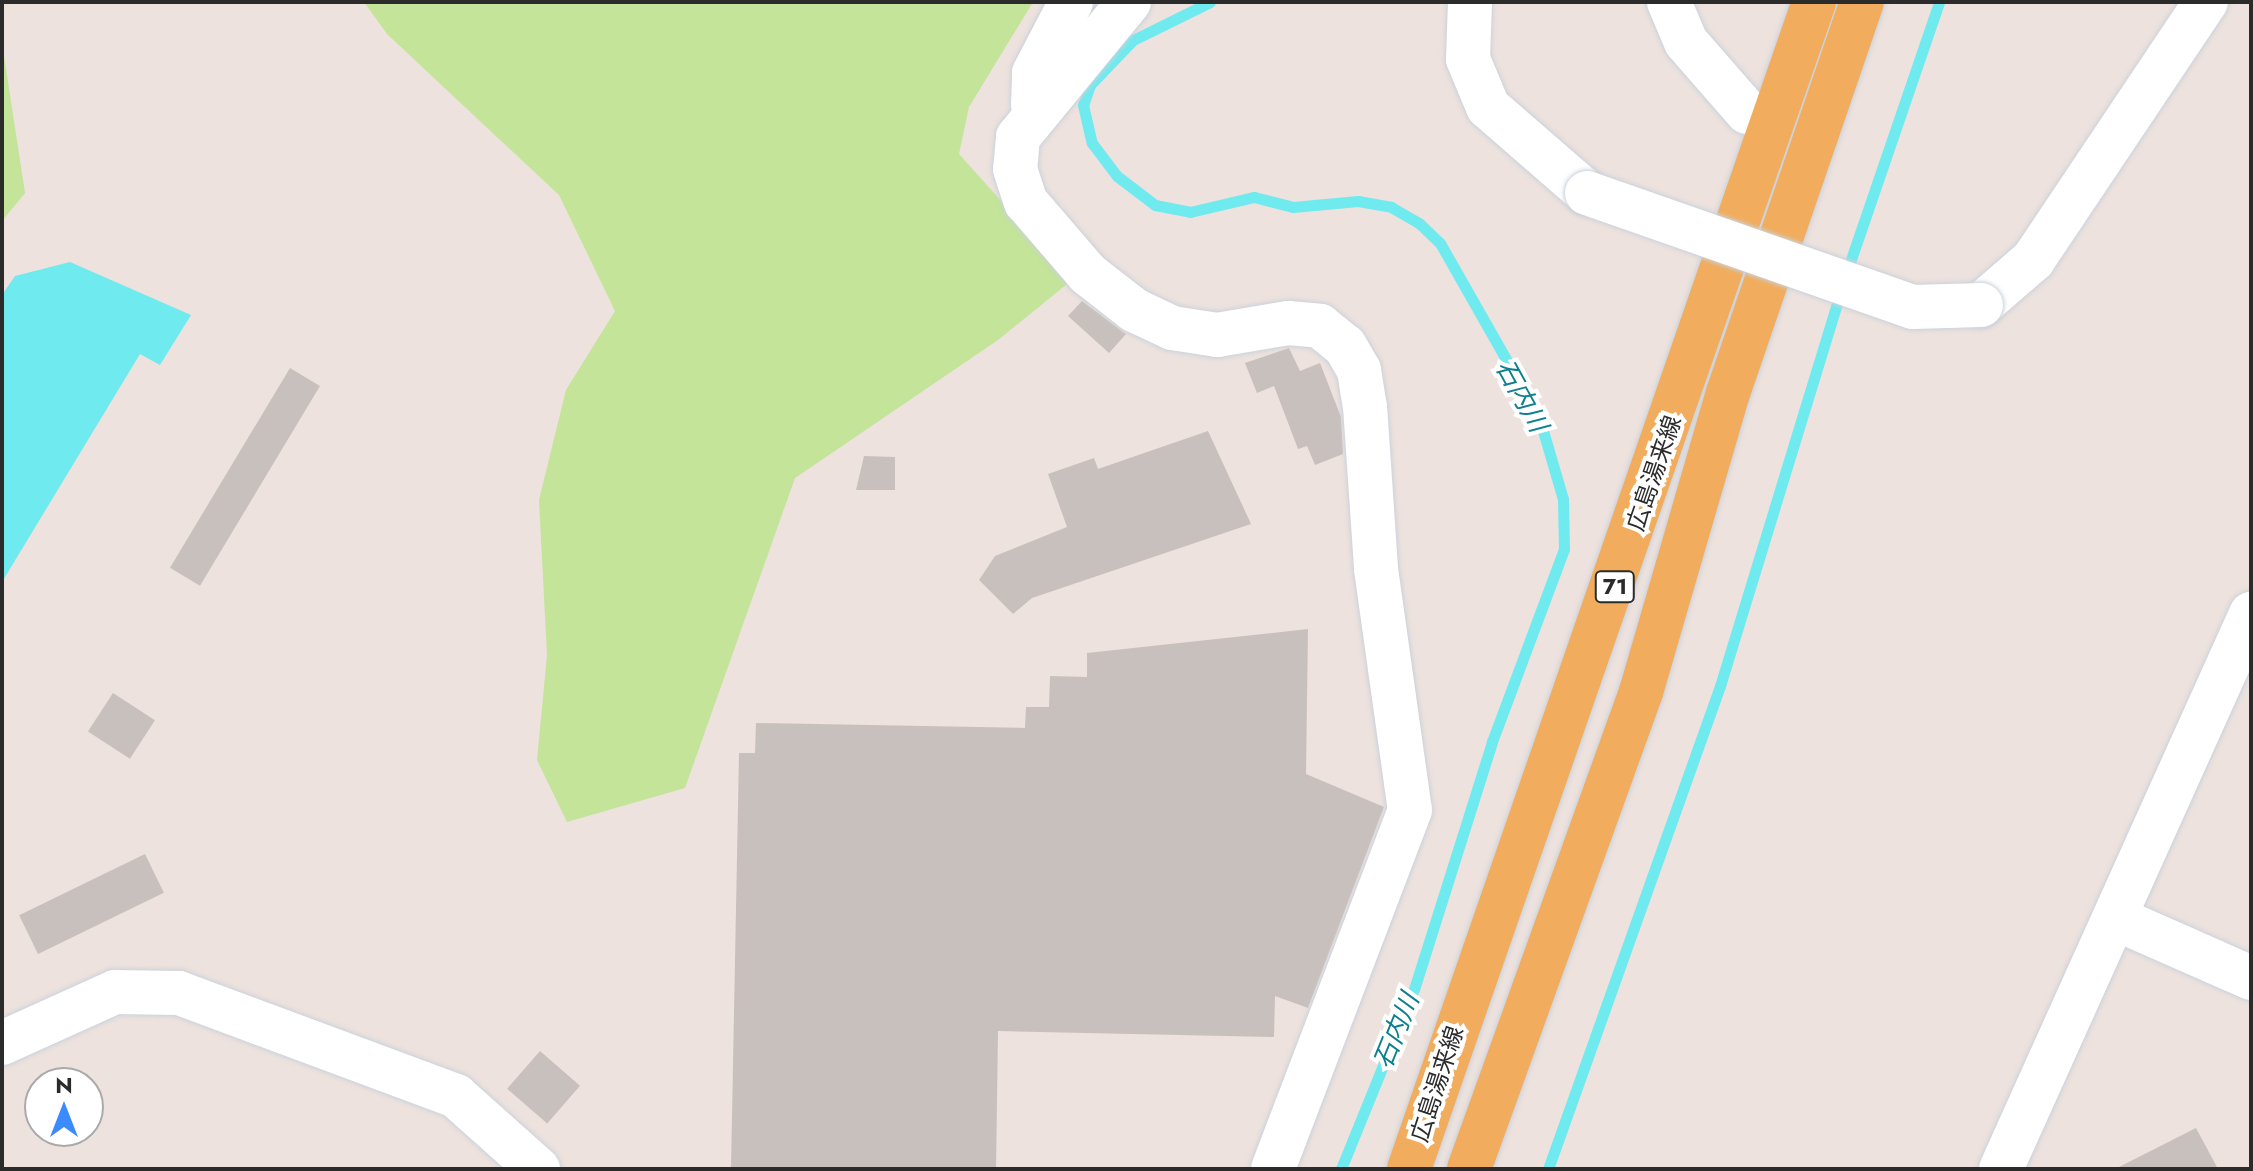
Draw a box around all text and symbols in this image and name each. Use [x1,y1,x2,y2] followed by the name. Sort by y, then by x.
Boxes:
[1488,354,1554,438] water label: 石内川
[1621,412,1687,534] street label: 広島湯来線
[1593,569,1637,605] road number: 71
[1368,989,1426,1073] water label: 石内川
[1405,1022,1469,1146] street label: 広島湯来線
[24,1067,104,1147] north arrow
[55,1069,73,1101] text: N

